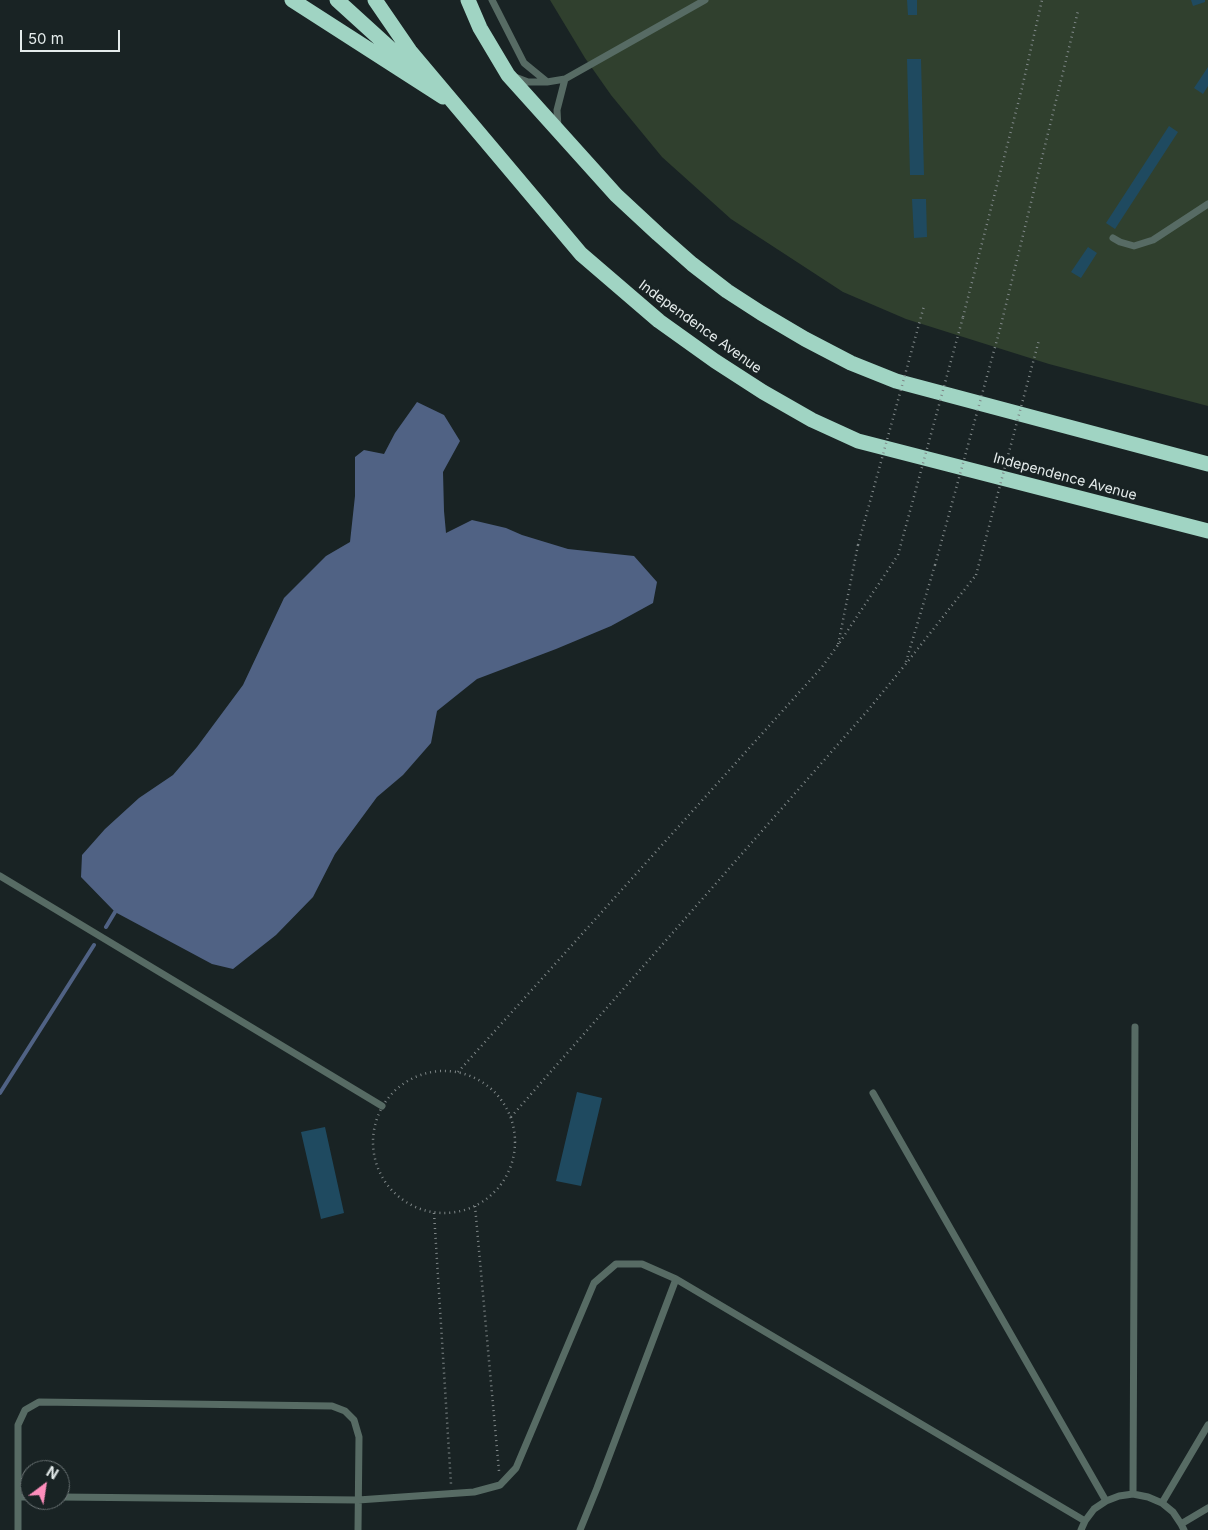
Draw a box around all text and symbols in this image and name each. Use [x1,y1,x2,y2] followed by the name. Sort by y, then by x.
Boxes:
[22,20,122,52] scale bar
[28,29,64,48] text: 50 m
[635,277,765,377] street label: Independence Avenue
[991,450,1139,504] street label: Independence Avenue
[20,1460,70,1510] north arrow
[44,1463,61,1483] text: N

